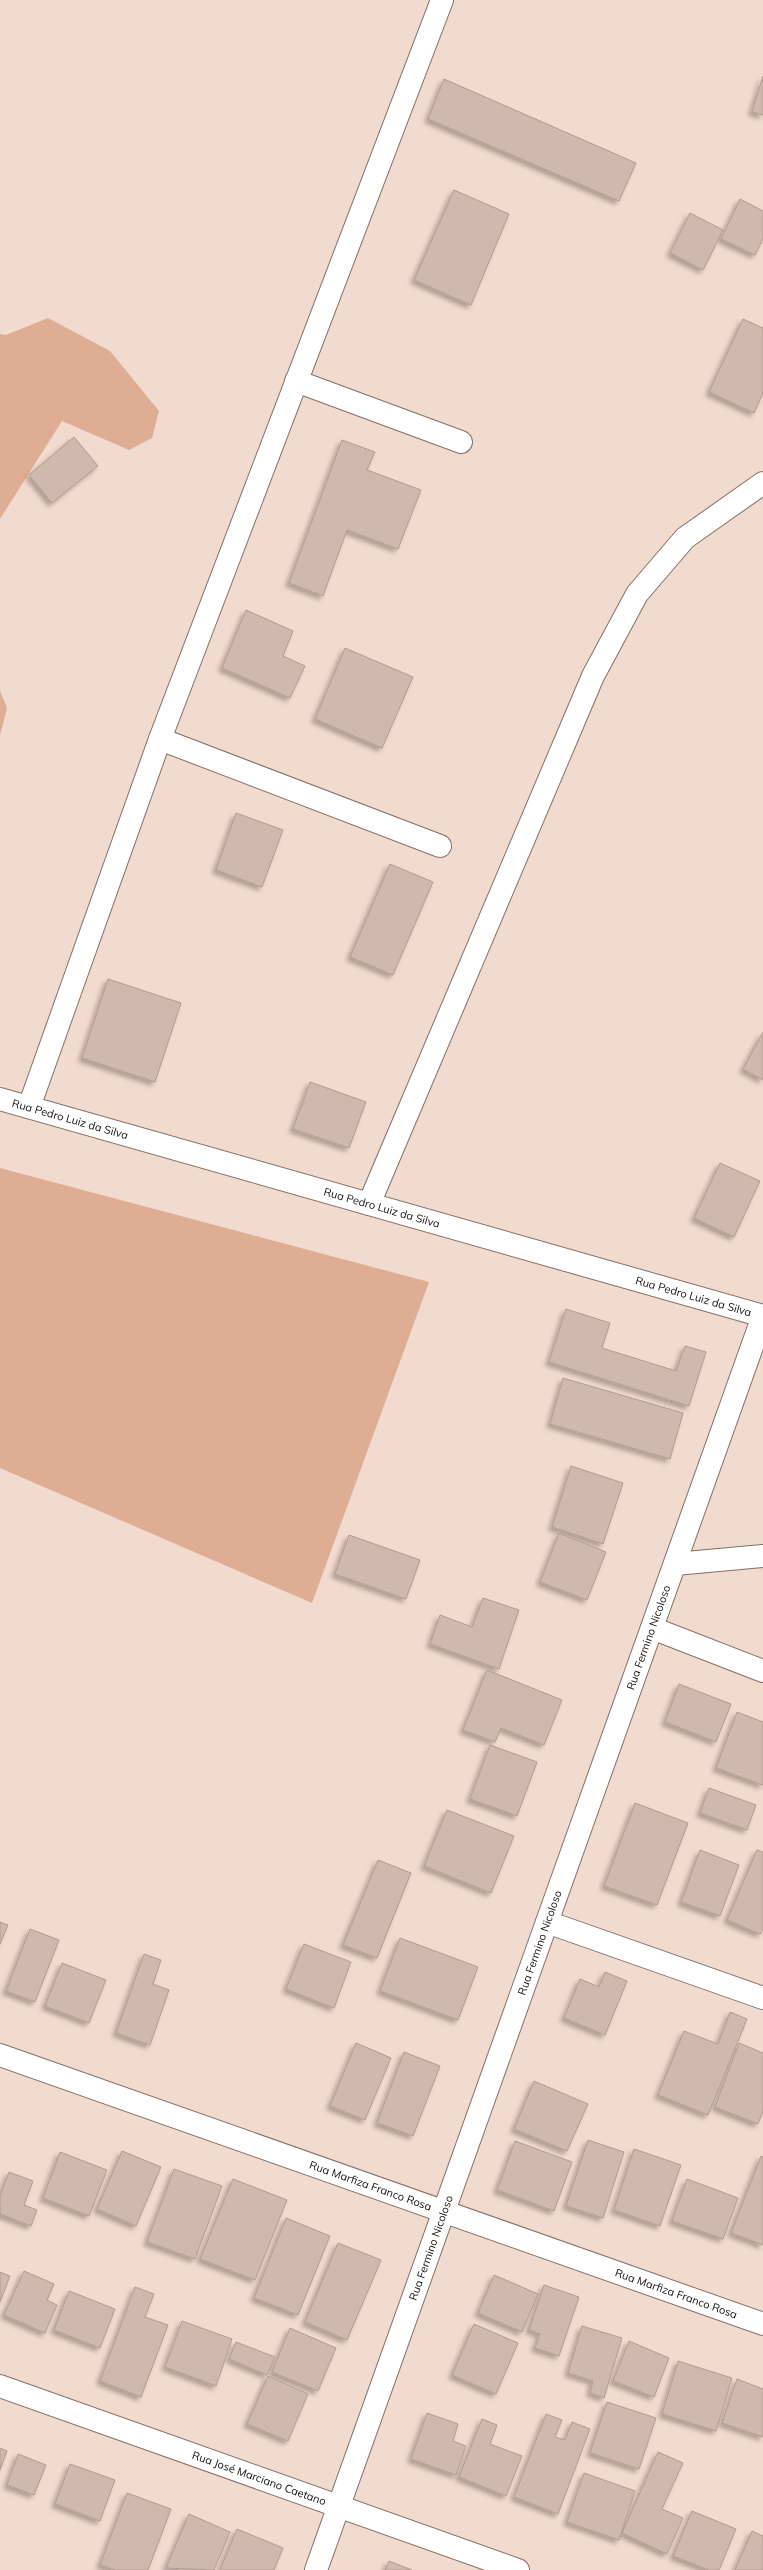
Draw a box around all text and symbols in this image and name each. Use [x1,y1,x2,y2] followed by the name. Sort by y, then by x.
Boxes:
[11,1096,130,1142] street label: Rua Pedro Luiz da Silva
[322,1184,442,1231] street label: Rua Pedro Luiz da Silva
[634,1273,753,1319] street label: Rua Pedro Luiz da Silva
[623,1583,674,1692] street label: Rua Fermino Nicoloso
[514,1888,565,1997] street label: Rua Fermino Nicoloso
[308,2158,434,2214] street label: Rua Marfiza Franco Rosa
[406,2193,456,2302] street label: Rua Fermino Nicoloso
[613,2265,739,2321] street label: Rua Marfiza Franco Rosa
[190,2448,328,2508] street label: Rua José Marciano Caetano

